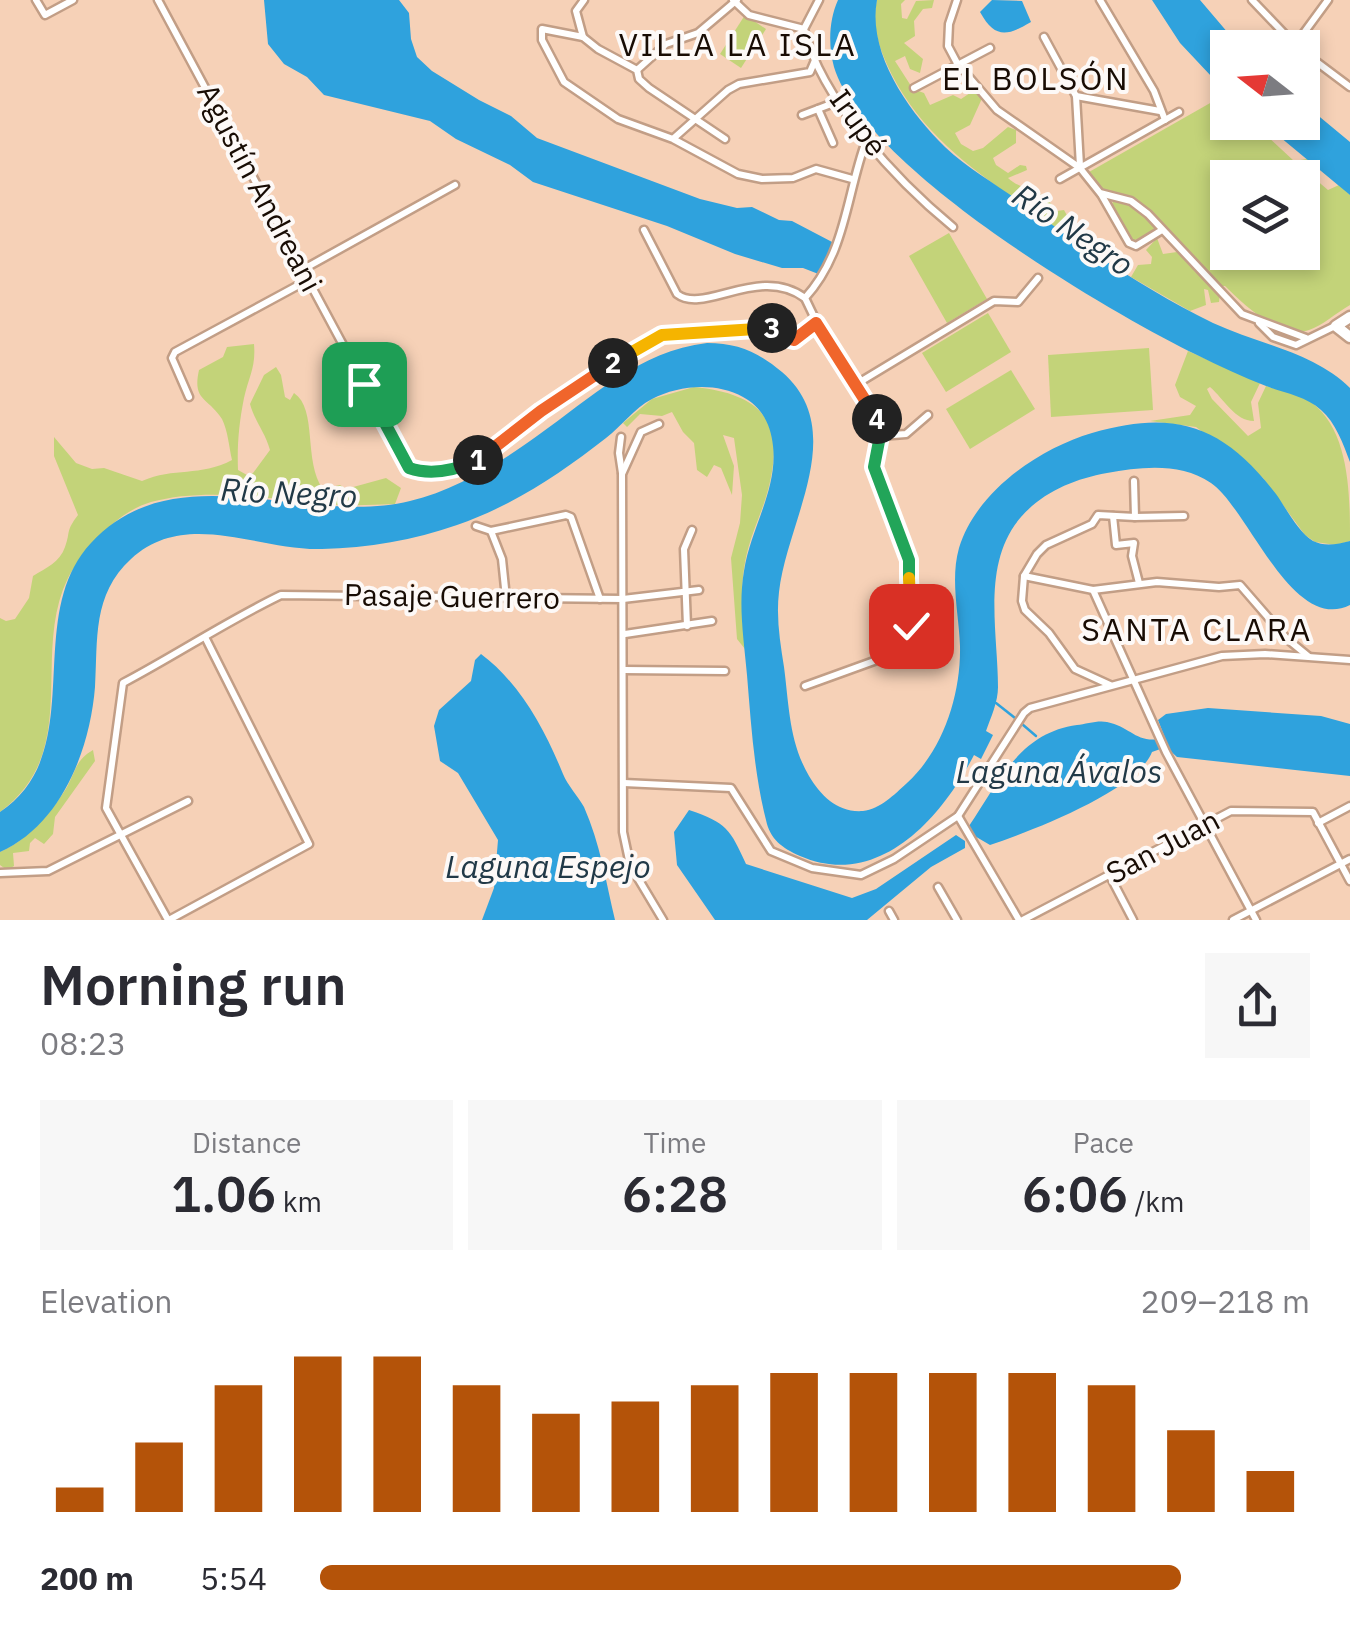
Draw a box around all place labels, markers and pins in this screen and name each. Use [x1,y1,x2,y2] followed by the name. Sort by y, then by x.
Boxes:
[747,303,797,353] pin: 3
[588,338,638,388] pin: 2
[322,342,407,427] pin
[852,394,902,444] pin: 4
[453,435,503,485] pin: 1
[869,584,954,669] pin

